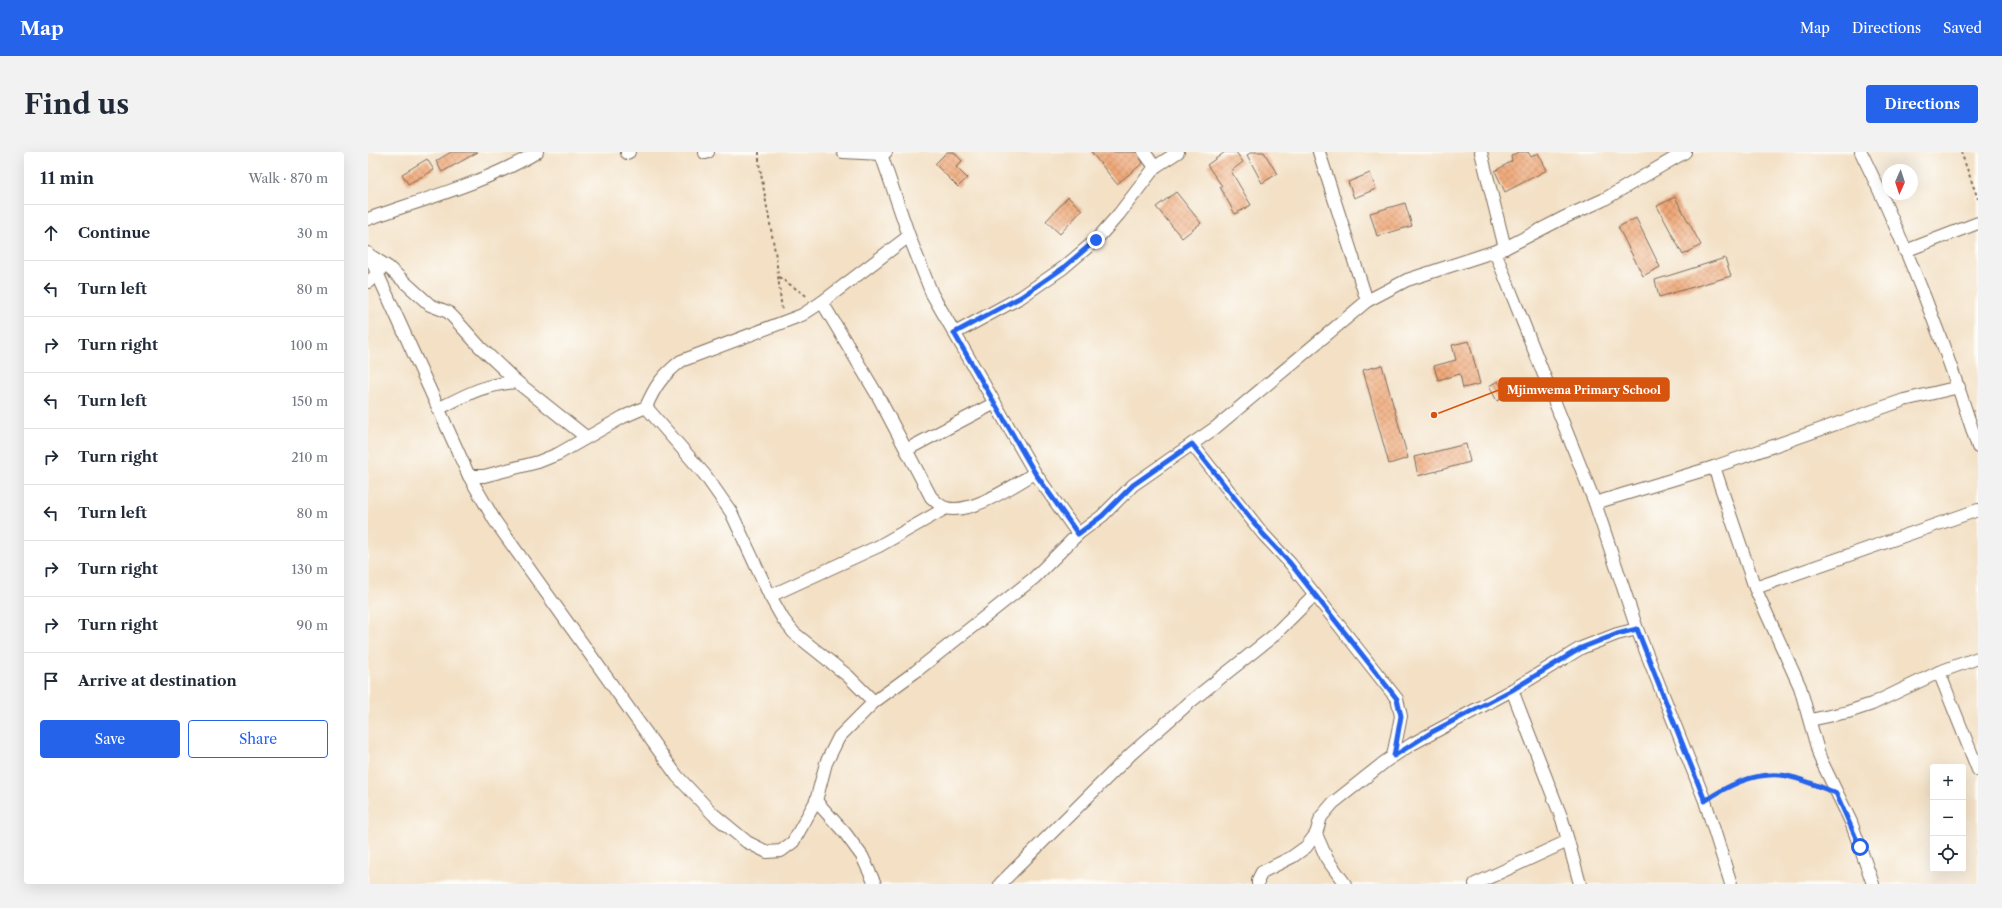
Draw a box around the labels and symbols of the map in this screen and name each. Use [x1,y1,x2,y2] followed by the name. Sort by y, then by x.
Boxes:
[1882,164,1918,200] north arrow
[1087,231,1105,249] route end
[1499,378,1669,401] callout: Mjimwema Primary School
[1507,383,1661,397] text: Mjimwema Primary School
[1851,838,1869,856] route start

